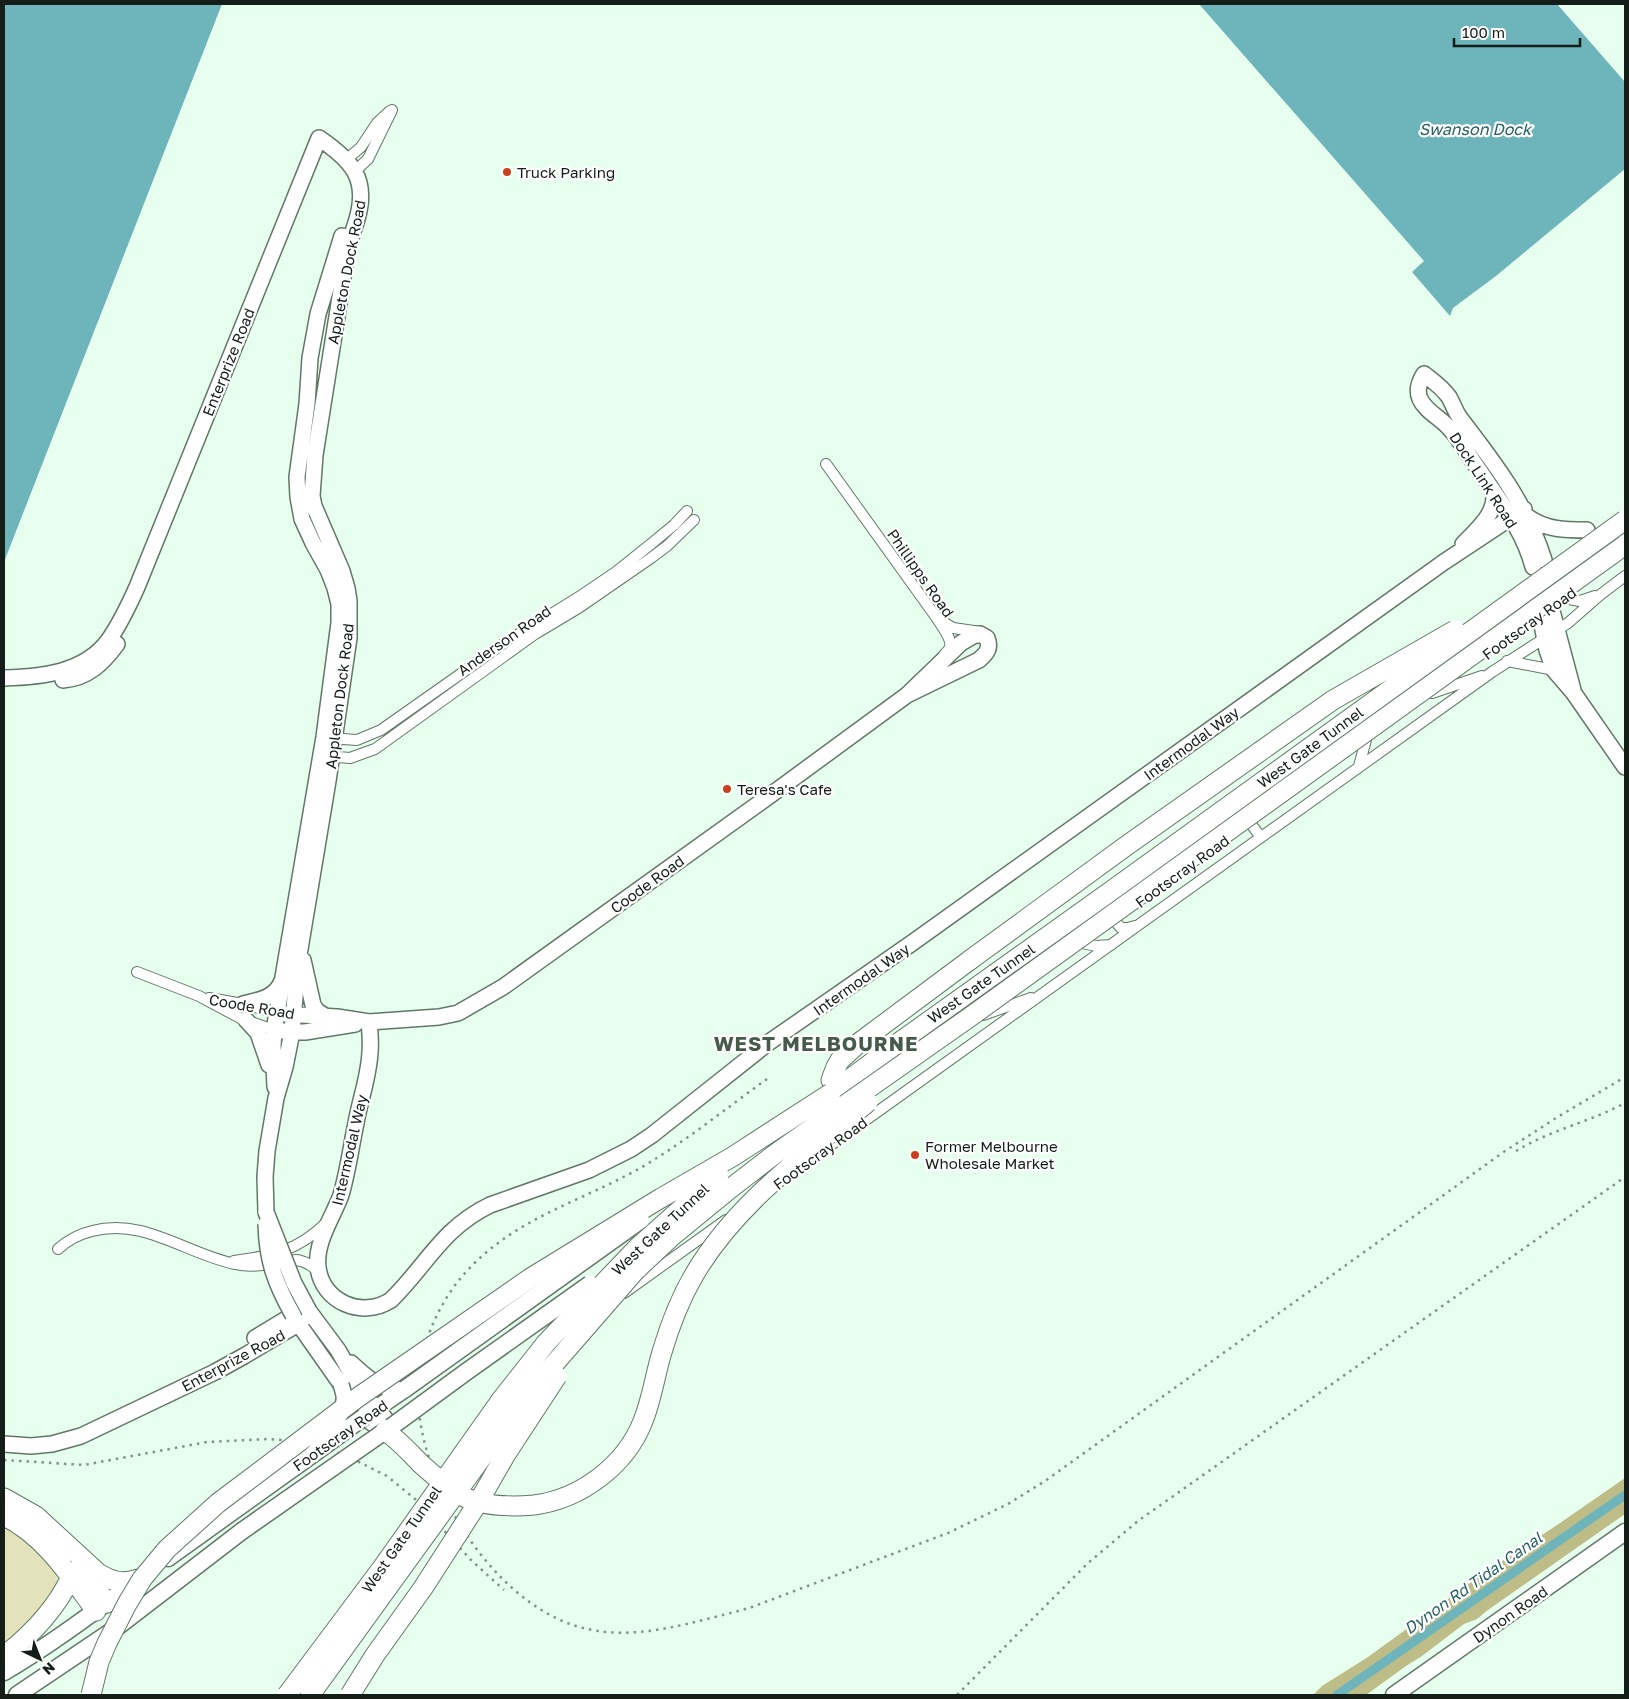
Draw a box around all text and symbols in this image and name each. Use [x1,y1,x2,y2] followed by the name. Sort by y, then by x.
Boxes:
[1454,15,1580,47] scale bar
[1462,23,1505,41] text: 100 m
[1419,119,1533,139] water label: Swanson Dock
[517,163,615,181] place label: Truck Parking
[501,166,513,178] marker: Truck Parking
[323,198,369,346] street label: Appleton Dock Road
[198,305,258,419] street label: Enterprize Road
[1446,429,1522,531] street label: Dock Link Road
[884,525,958,621] street label: Phillipps Road
[1479,583,1579,663] street label: Footscray Road
[454,601,554,679] street label: Anderson Road
[321,622,357,770] street label: Appleton Dock Road
[1140,702,1243,784] street label: Intermodal Way
[1254,702,1367,791] street label: West Gate Tunnel
[737,780,832,798] place label: Teresa's Cafe
[721,783,733,795] marker: Teresa's Cafe
[1132,831,1232,911] street label: Footscray Road
[607,851,687,917] street label: Coode Road
[809,939,913,1019] street label: Intermodal Way
[924,939,1038,1027] street label: West Gate Tunnel
[208,990,296,1022] street label: Coode Road
[714,1031,918,1055] district label: WEST MELBOURNE
[327,1092,371,1207] street label: Intermodal Way
[770,1113,870,1193] street label: Footscray Road
[925,1137,1058,1172] place label: Former Melbourne Wholesale Market
[909,1149,921,1161] marker: Former Melbourne Wholesale Market
[608,1179,713,1279] street label: West Gate Tunnel
[178,1325,288,1395] street label: Enterprize Road
[289,1396,391,1474] street label: Footscray Road
[357,1482,445,1596] street label: West Gate Tunnel
[1400,1527,1547,1638] water label: Dynon Rd Tidal Canal
[1469,1582,1551,1646] street label: Dynon Road
[15,1634,65,1684] north arrow
[40,1659,59,1679] text: N

